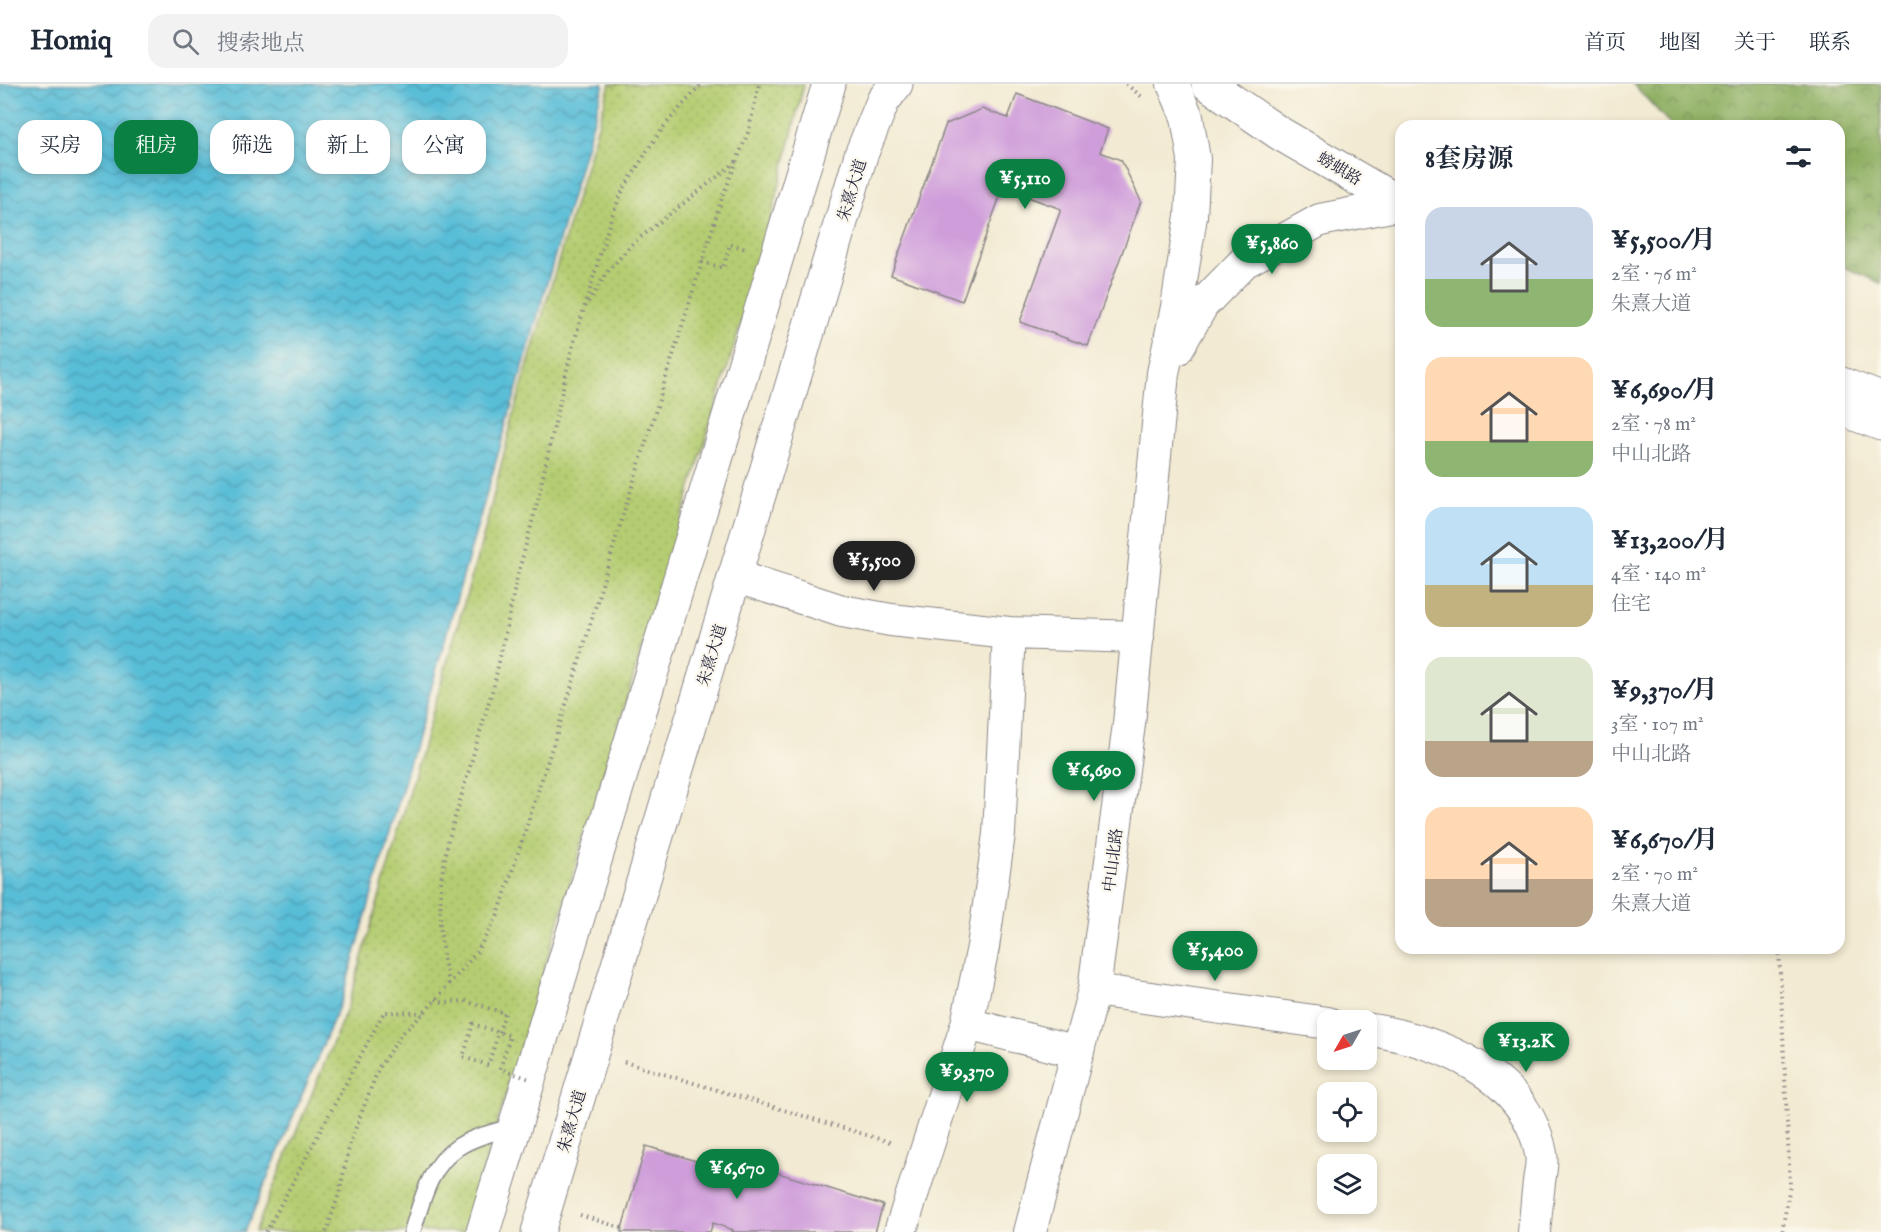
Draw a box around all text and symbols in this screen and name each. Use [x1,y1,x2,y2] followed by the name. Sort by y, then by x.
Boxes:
[148,14,568,68] search box
[30,24,112,59] text: Homiq
[169,25,202,58] icon: search
[217,30,305,58] text: 搜索地点
[1584,30,1626,57] text: 首页
[1659,30,1701,57] text: 地图
[1734,30,1776,57] text: 关于
[1809,30,1851,57] text: 联系
[18,120,102,174] chip: 买房
[114,120,198,174] chip: 租房
[210,120,294,174] chip: 筛选
[306,120,390,174] chip: 新上
[402,120,486,174] chip: 公寓
[1782,140,1815,173] icon: filters
[1425,143,1513,176] text: 8套房源
[1313,149,1365,191] street label: 螃蜞路
[834,157,872,224] street label: 朱熹大道
[976,159,1074,210] pin: ¥5,110
[999,166,1051,191] text: ¥5,110
[1223,224,1321,275] pin: ¥5,860
[1611,224,1716,257] text: ¥5,500/月
[1245,231,1299,256] text: ¥5,860
[1473,231,1545,303] icon: home
[1611,262,1697,287] text: 2室 · 76 m²
[1611,292,1691,317] text: 朱熹大道
[1611,374,1718,407] text: ¥6,690/月
[1473,381,1545,453] icon: home
[1611,412,1696,437] text: 2室 · 78 m²
[1611,442,1691,467] text: 中山北路
[1611,524,1729,557] text: ¥13,200/月
[1473,531,1545,603] icon: home
[825,541,923,592] pin: ¥5,500
[847,548,901,573] text: ¥5,500
[1611,562,1706,587] text: 4室 · 140 m²
[1611,592,1651,617] text: 住宅
[694,622,732,689] street label: 朱熹大道
[1611,674,1718,707] text: ¥9,370/月
[1473,681,1545,753] icon: home
[1611,712,1704,737] text: 3室 · 107 m²
[1611,742,1691,767] text: 中山北路
[1045,751,1143,802] pin: ¥6,690
[1066,758,1122,783] text: ¥6,690
[1611,824,1719,857] text: ¥6,670/月
[1100,827,1128,893] street label: 中山北路
[1473,831,1545,903] icon: home
[1611,862,1698,887] text: 2室 · 70 m²
[1611,892,1691,917] text: 朱熹大道
[1166,931,1264,982] pin: ¥5,400
[1186,938,1244,963] text: ¥5,400
[1317,1010,1377,1070] north arrow
[1317,1010,1377,1214] map controls
[1477,1022,1575,1073] pin: ¥13.2K
[1497,1029,1555,1054] text: ¥13.2K
[918,1052,1016,1103] pin: ¥9,370
[939,1059,995,1084] text: ¥9,370
[1317,1082,1377,1142] button: locate
[554,1088,591,1155] street label: 朱熹大道
[688,1149,786,1200] pin: ¥6,670
[1317,1154,1377,1214] button: layers
[709,1156,765,1181] text: ¥6,670

